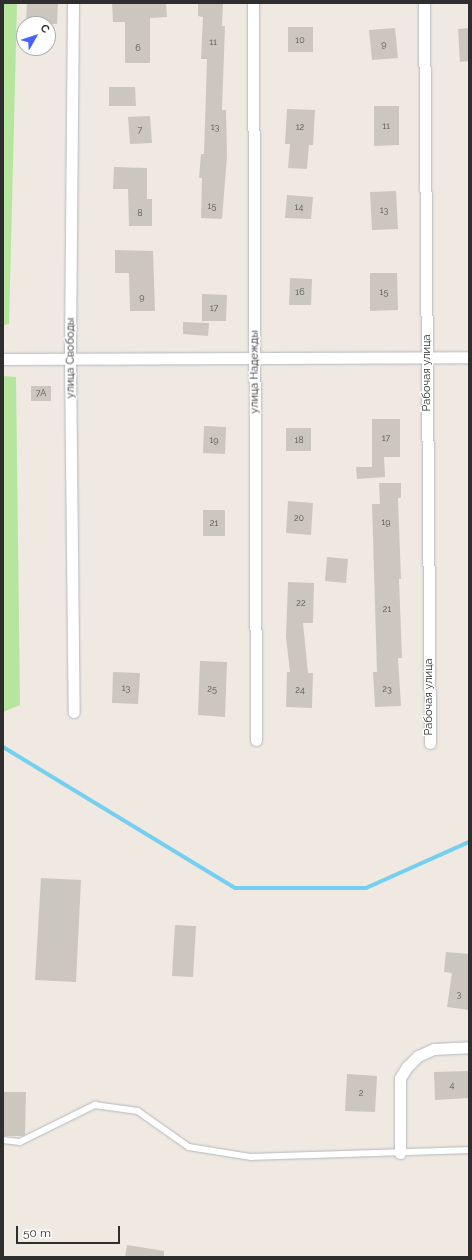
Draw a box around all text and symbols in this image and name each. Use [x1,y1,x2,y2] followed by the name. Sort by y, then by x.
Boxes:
[16,16,56,56] north arrow
[38,22,52,36] text: С
[295,35,305,45] house number: 10
[209,37,217,47] house number: 11
[381,39,387,49] house number: 9
[135,43,141,53] house number: 6
[382,121,390,131] house number: 11
[211,122,219,132] house number: 13
[296,122,304,132] house number: 12
[138,125,142,135] house number: 7
[208,201,216,211] house number: 15
[295,202,303,212] house number: 14
[380,205,388,215] house number: 13
[137,208,143,218] house number: 8
[295,287,305,297] house number: 16
[380,287,388,297] house number: 15
[139,292,145,302] house number: 9
[210,303,218,313] house number: 17
[64,318,78,398] street label: улица Свободы
[248,330,262,414] street label: улица Надежды
[420,334,434,412] street label: Рабочая улица
[36,388,46,398] house number: 7А
[382,433,390,443] house number: 17
[209,435,219,445] house number: 19
[294,435,304,445] house number: 18
[294,513,304,523] house number: 20
[381,517,391,527] house number: 19
[210,518,218,528] house number: 21
[296,598,306,608] house number: 22
[383,604,391,614] house number: 21
[422,658,436,736] street label: Рабочая улица
[122,683,130,693] house number: 13
[207,684,217,694] house number: 25
[382,684,392,694] house number: 23
[295,685,305,695] house number: 24
[457,989,461,999] house number: 3
[450,1080,454,1090] house number: 4
[359,1088,363,1098] house number: 2
[18,1218,122,1244] scale bar
[23,1226,51,1240] text: 50 m

